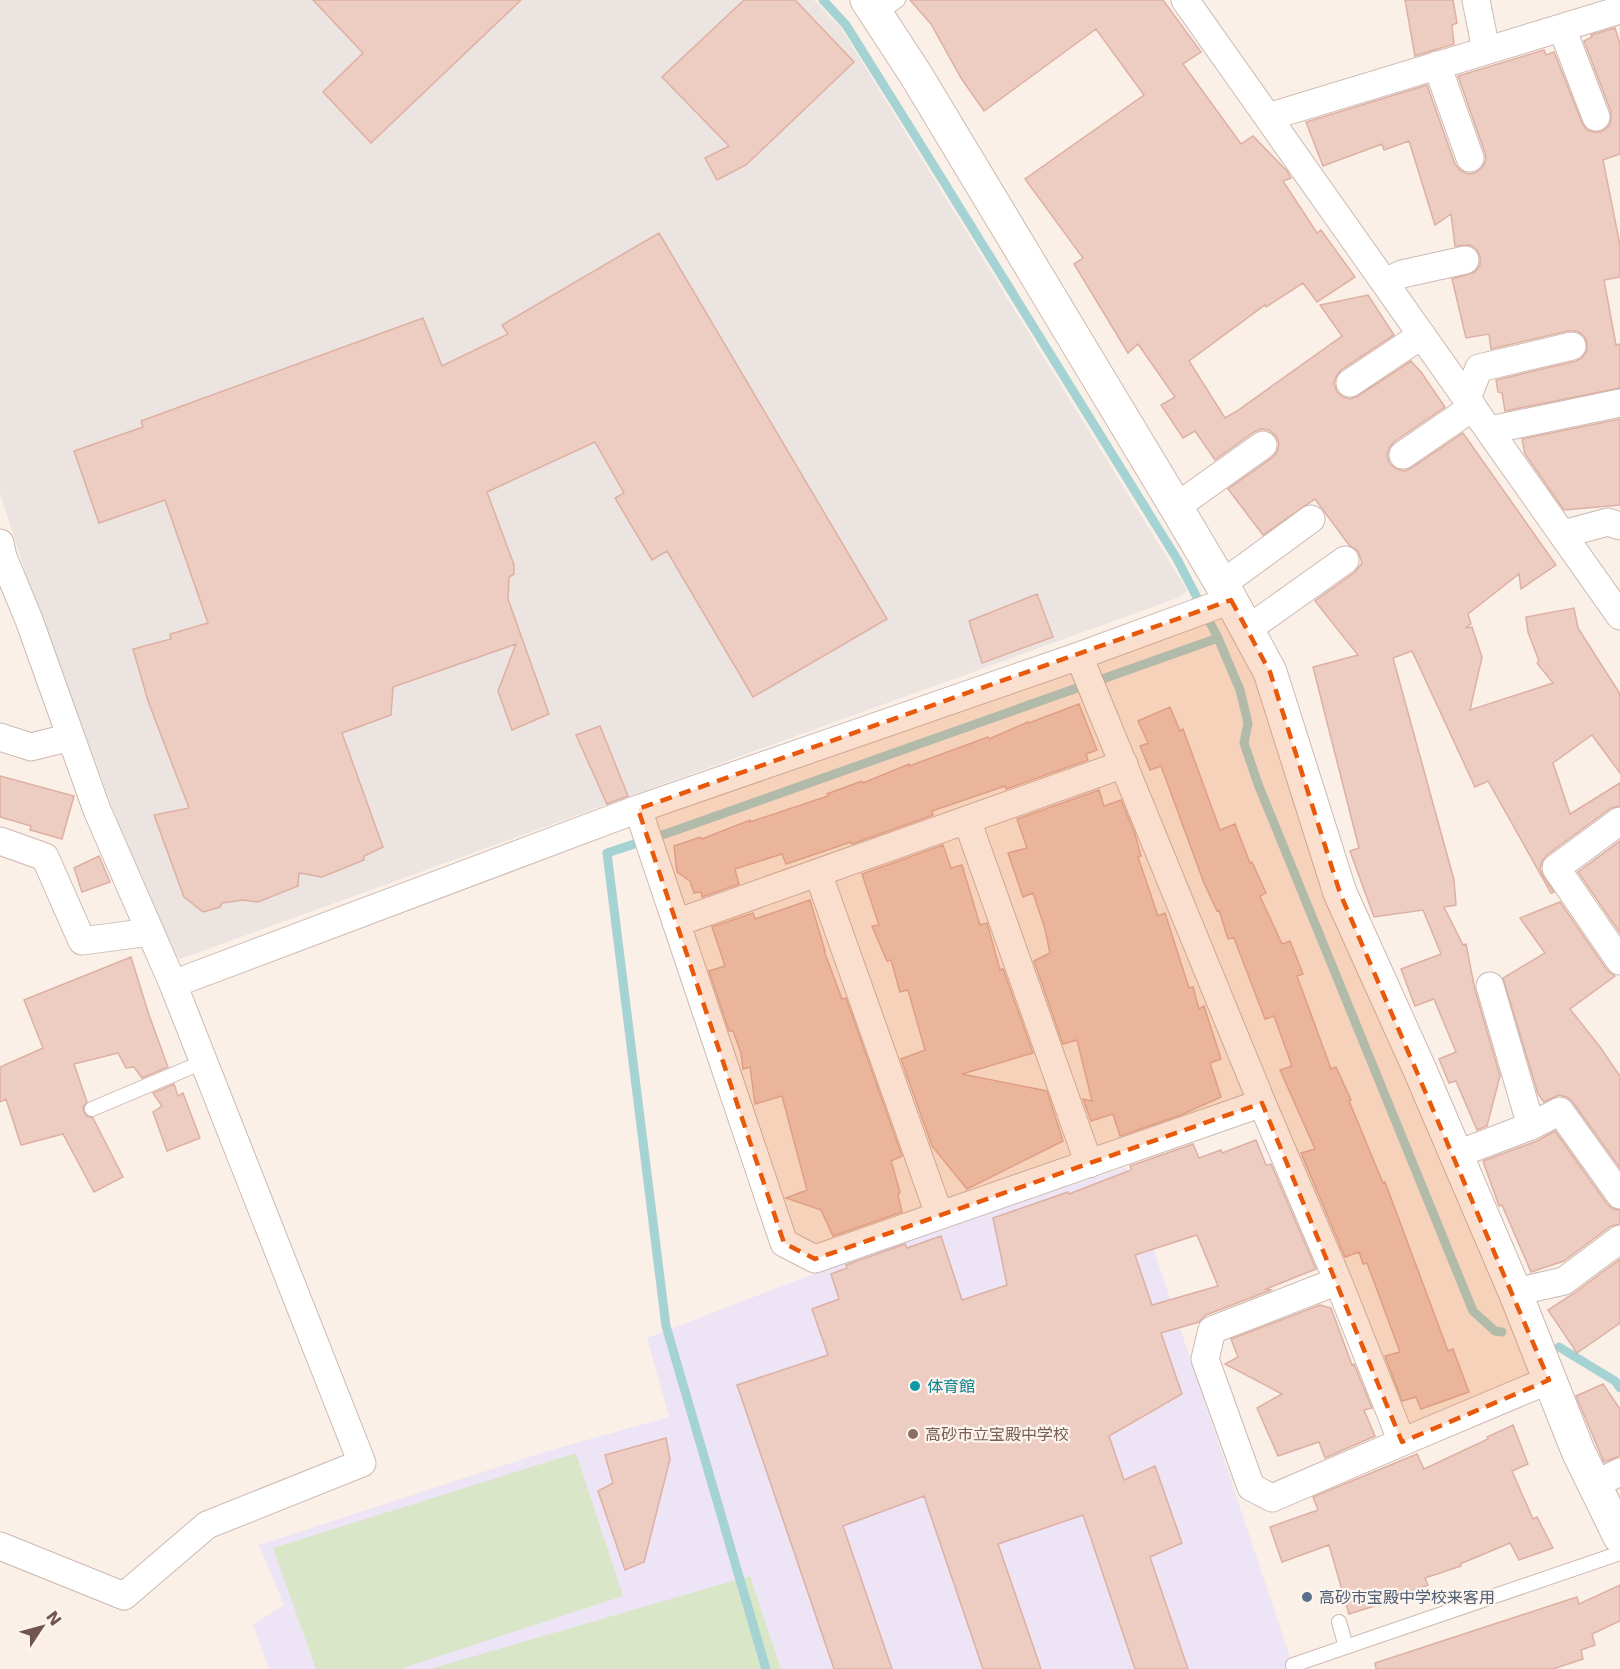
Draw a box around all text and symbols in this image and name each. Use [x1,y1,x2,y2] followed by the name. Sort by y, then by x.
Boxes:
[927,1377,975,1396] place label: 体育館
[908,1379,922,1393] marker: 体育館
[925,1425,1069,1444] place label: 高砂市立宝殿中学校
[906,1427,920,1441] marker: 高砂市立宝殿中学校
[1319,1588,1495,1607] place label: 高砂市宝殿中学校来客用
[1300,1590,1314,1604] marker: 高砂市宝殿中学校来客用
[12,1597,72,1657] north arrow
[42,1607,65,1629] text: N

